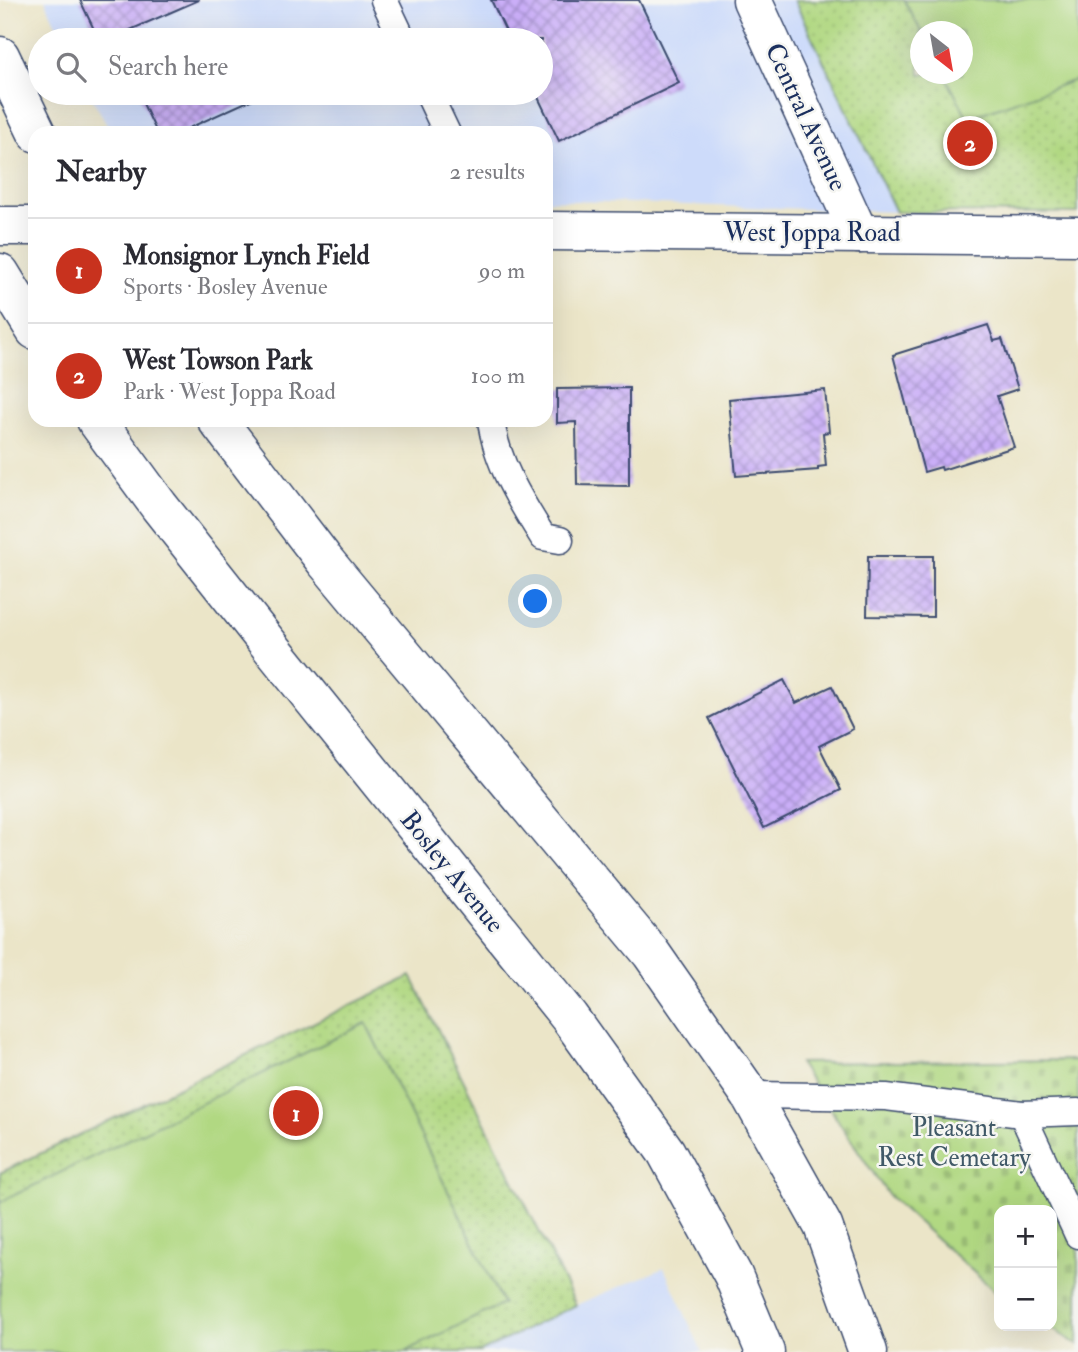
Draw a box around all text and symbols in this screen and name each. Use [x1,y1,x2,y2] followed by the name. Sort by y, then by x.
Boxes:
[910,21,973,84] north arrow
[28,28,553,105] search box
[758,38,854,196] street label: Central Avenue
[52,48,90,86] icon: search
[108,51,228,83] text: Search here
[947,117,993,169] pin: 2
[56,153,146,190] text: Nearby
[450,157,525,186] text: 2 results
[722,217,901,250] street label: West Joppa Road
[123,240,369,272] text: Monsignor Lynch Field
[75,256,83,285] text: 1
[479,256,525,285] text: 90 m
[123,272,328,301] text: Sports · Bosley Avenue
[123,345,313,377] text: West Towson Park
[73,361,85,390] text: 2
[471,361,525,390] text: 100 m
[123,377,336,406] text: Park · West Joppa Road
[518,584,552,618] your location
[393,804,511,940] street label: Bosley Avenue
[273,1087,319,1139] pin: 1
[877,1112,1031,1174] park label: Pleasant Rest Cemetary
[994,1205,1057,1331] map controls
[994,1205,1057,1268] button: +
[994,1268,1057,1331] button: −

